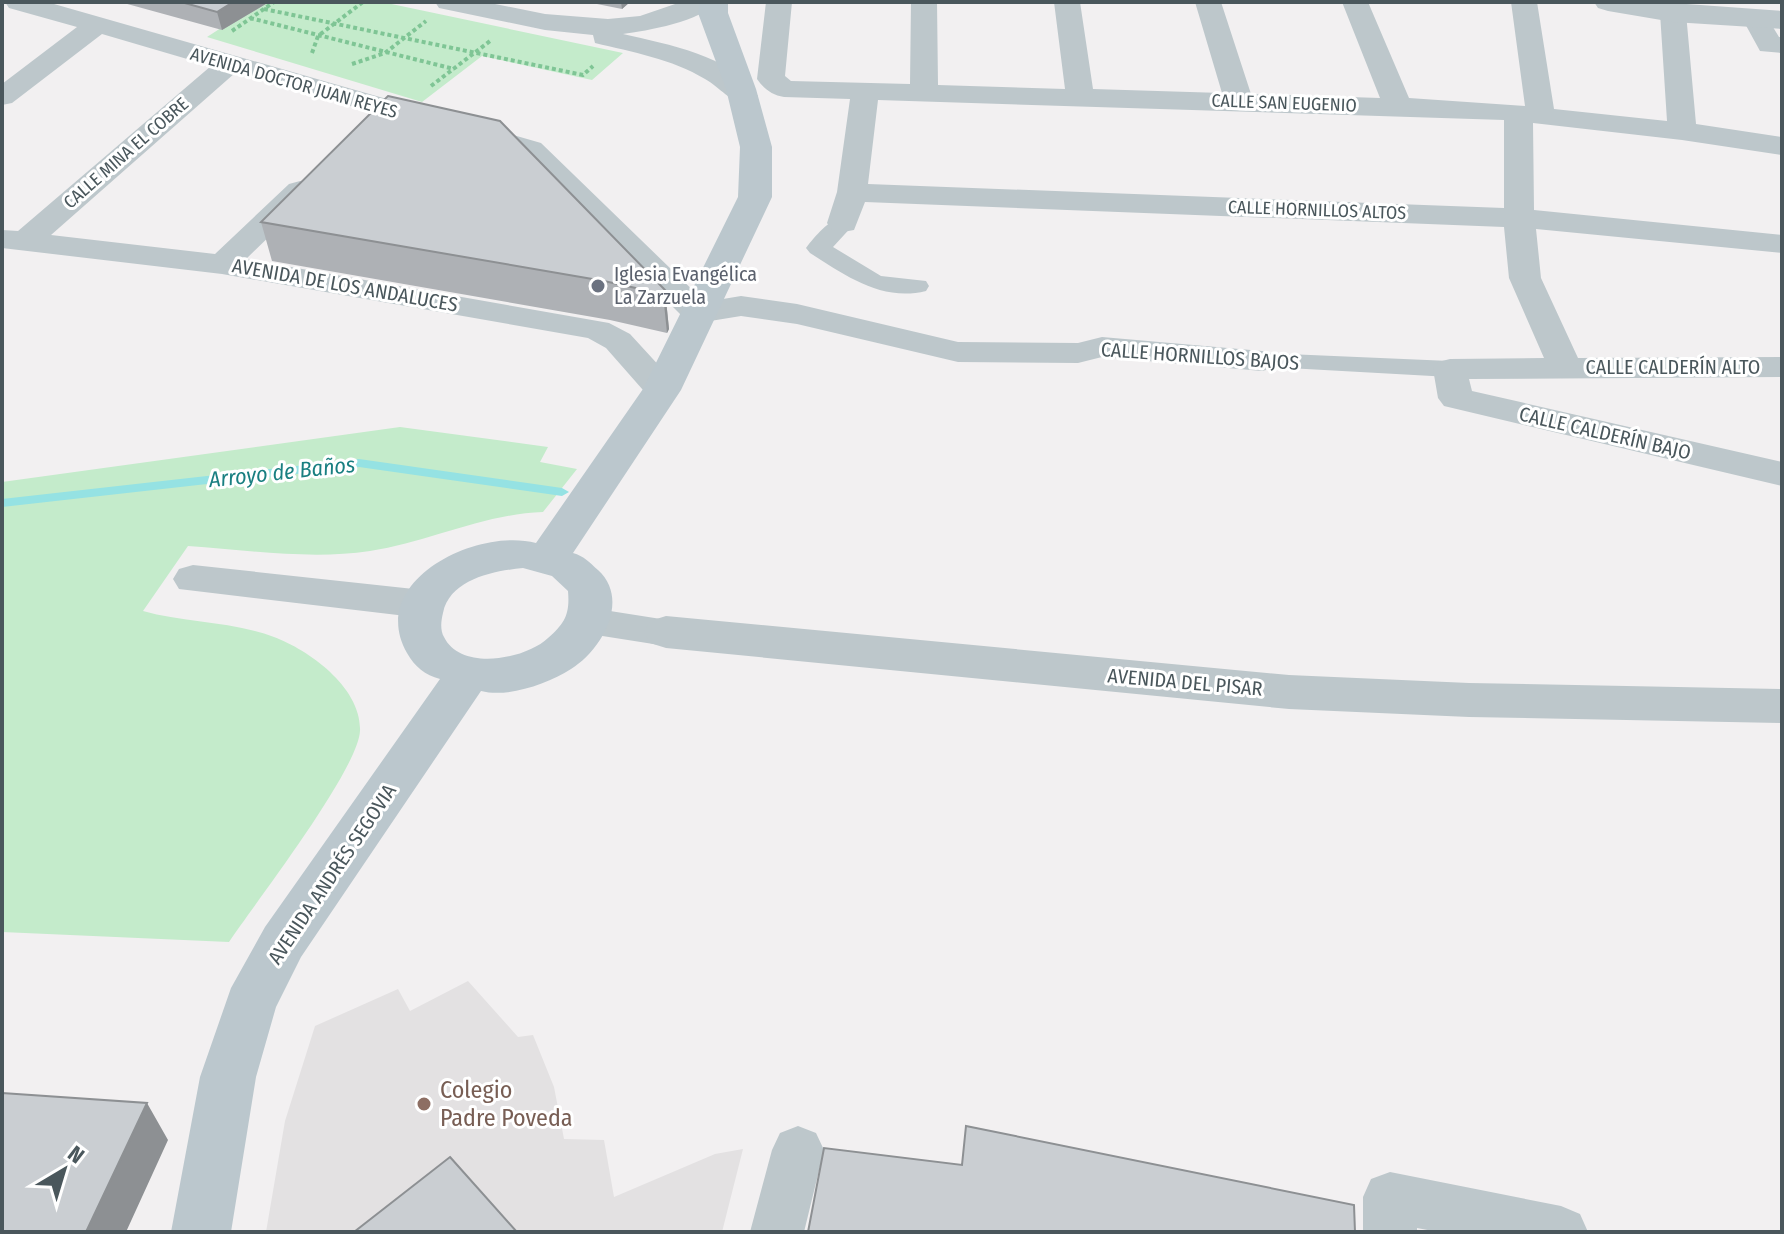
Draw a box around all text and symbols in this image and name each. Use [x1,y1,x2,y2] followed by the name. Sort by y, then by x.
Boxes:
[188,43,400,123] street label: AVENIDA DOCTOR JUAN REYES
[1211,89,1357,117] street label: CALLE SAN EUGENIO
[59,93,193,213] street label: CALLE MINA EL COBRE
[1227,196,1407,224] street label: CALLE HORNILLOS ALTOS
[230,253,460,317] street label: AVENIDA DE LOS ANDALUCES
[614,262,757,309] place label: Iglesia Evangélica La Zarzuela
[589,277,607,295] marker: Iglesia Evangélica La Zarzuela
[1100,337,1300,375] street label: CALLE HORNILLOS BAJOS
[1586,355,1760,379] street label: CALLE CALDERÍN ALTO
[1517,402,1693,464] street label: CALLE CALDERÍN BAJO
[207,451,356,493] water label: Arroyo de Baños
[1107,663,1264,701] street label: AVENIDA DEL PISAR
[263,779,401,968] street label: AVENIDA ANDRÉS SEGOVIA
[440,1076,573,1132] place label: Colegio Padre Poveda
[415,1095,433,1113] marker: Colegio Padre Poveda
[24,1130,104,1210] north arrow
[62,1140,90,1169] text: N

